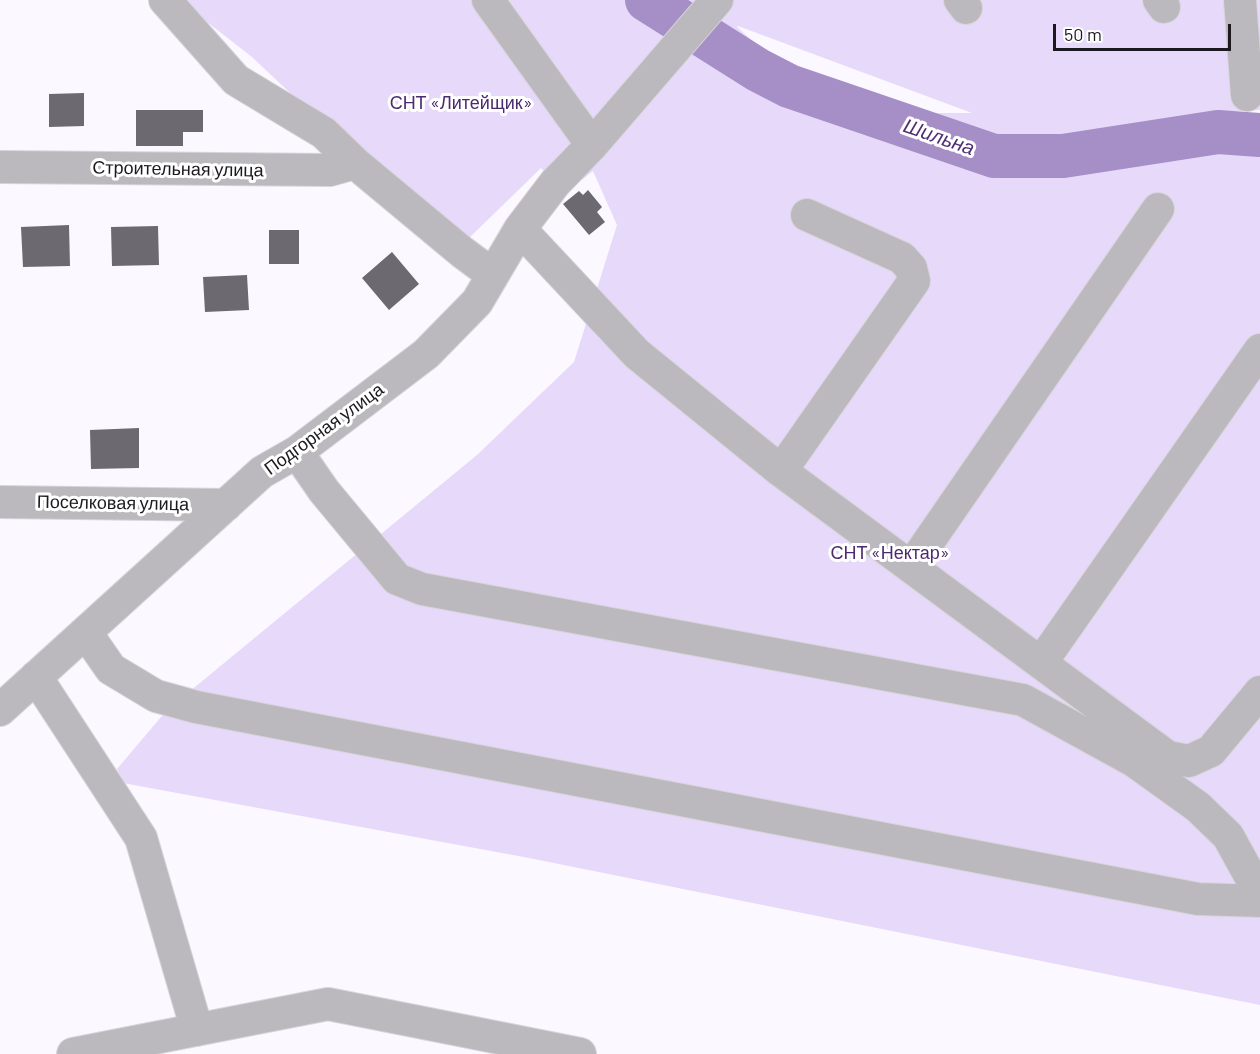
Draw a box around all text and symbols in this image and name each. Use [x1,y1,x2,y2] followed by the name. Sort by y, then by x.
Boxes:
[1056,12,1234,50] scale bar
[1064,23,1102,45] text: 50 m
[390,92,532,114] park label: СНТ «Литейщик»
[900,114,978,160] water label: Шильна
[92,157,264,181] street label: Строительная улица
[260,379,388,479] street label: Подгорная улица
[37,491,189,515] street label: Поселковая улица
[830,542,950,564] park label: СНТ «Нектар»

